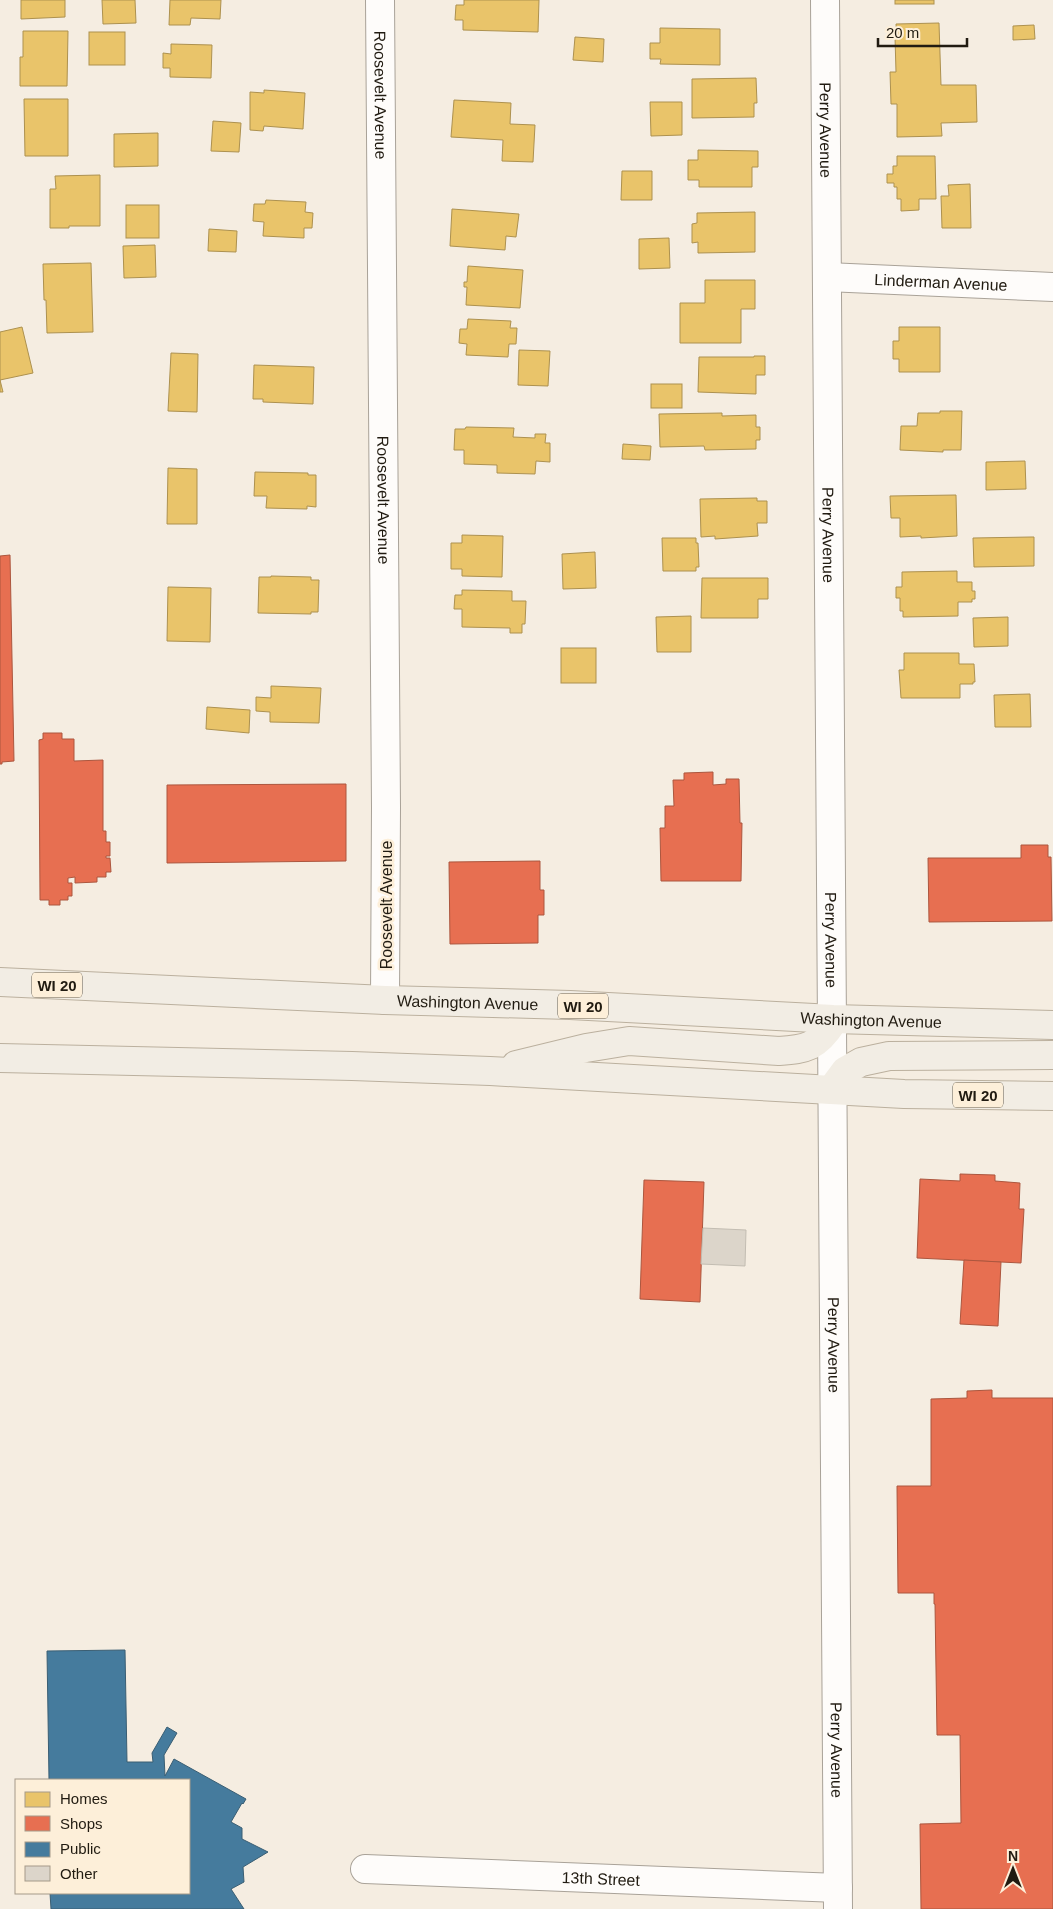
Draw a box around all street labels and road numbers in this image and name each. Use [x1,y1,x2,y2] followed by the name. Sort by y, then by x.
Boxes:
[372,31,390,160] street label: Roosevelt Avenue
[817,82,835,178] street label: Perry Avenue
[874,271,1008,293] street label: Linderman Avenue
[375,436,393,565] street label: Roosevelt Avenue
[820,487,837,583] street label: Perry Avenue
[378,841,395,969] street label: Roosevelt Avenue
[823,892,840,988] street label: Perry Avenue
[32,972,82,998] road number: WI 20
[397,992,539,1013] street label: Washington Avenue
[558,994,608,1018] road number: WI 20
[800,1009,942,1030] street label: Washington Avenue
[953,1082,1003,1108] road number: WI 20
[825,1297,843,1393] street label: Perry Avenue
[828,1702,846,1798] street label: Perry Avenue
[561,1868,641,1889] street label: 13th Street

